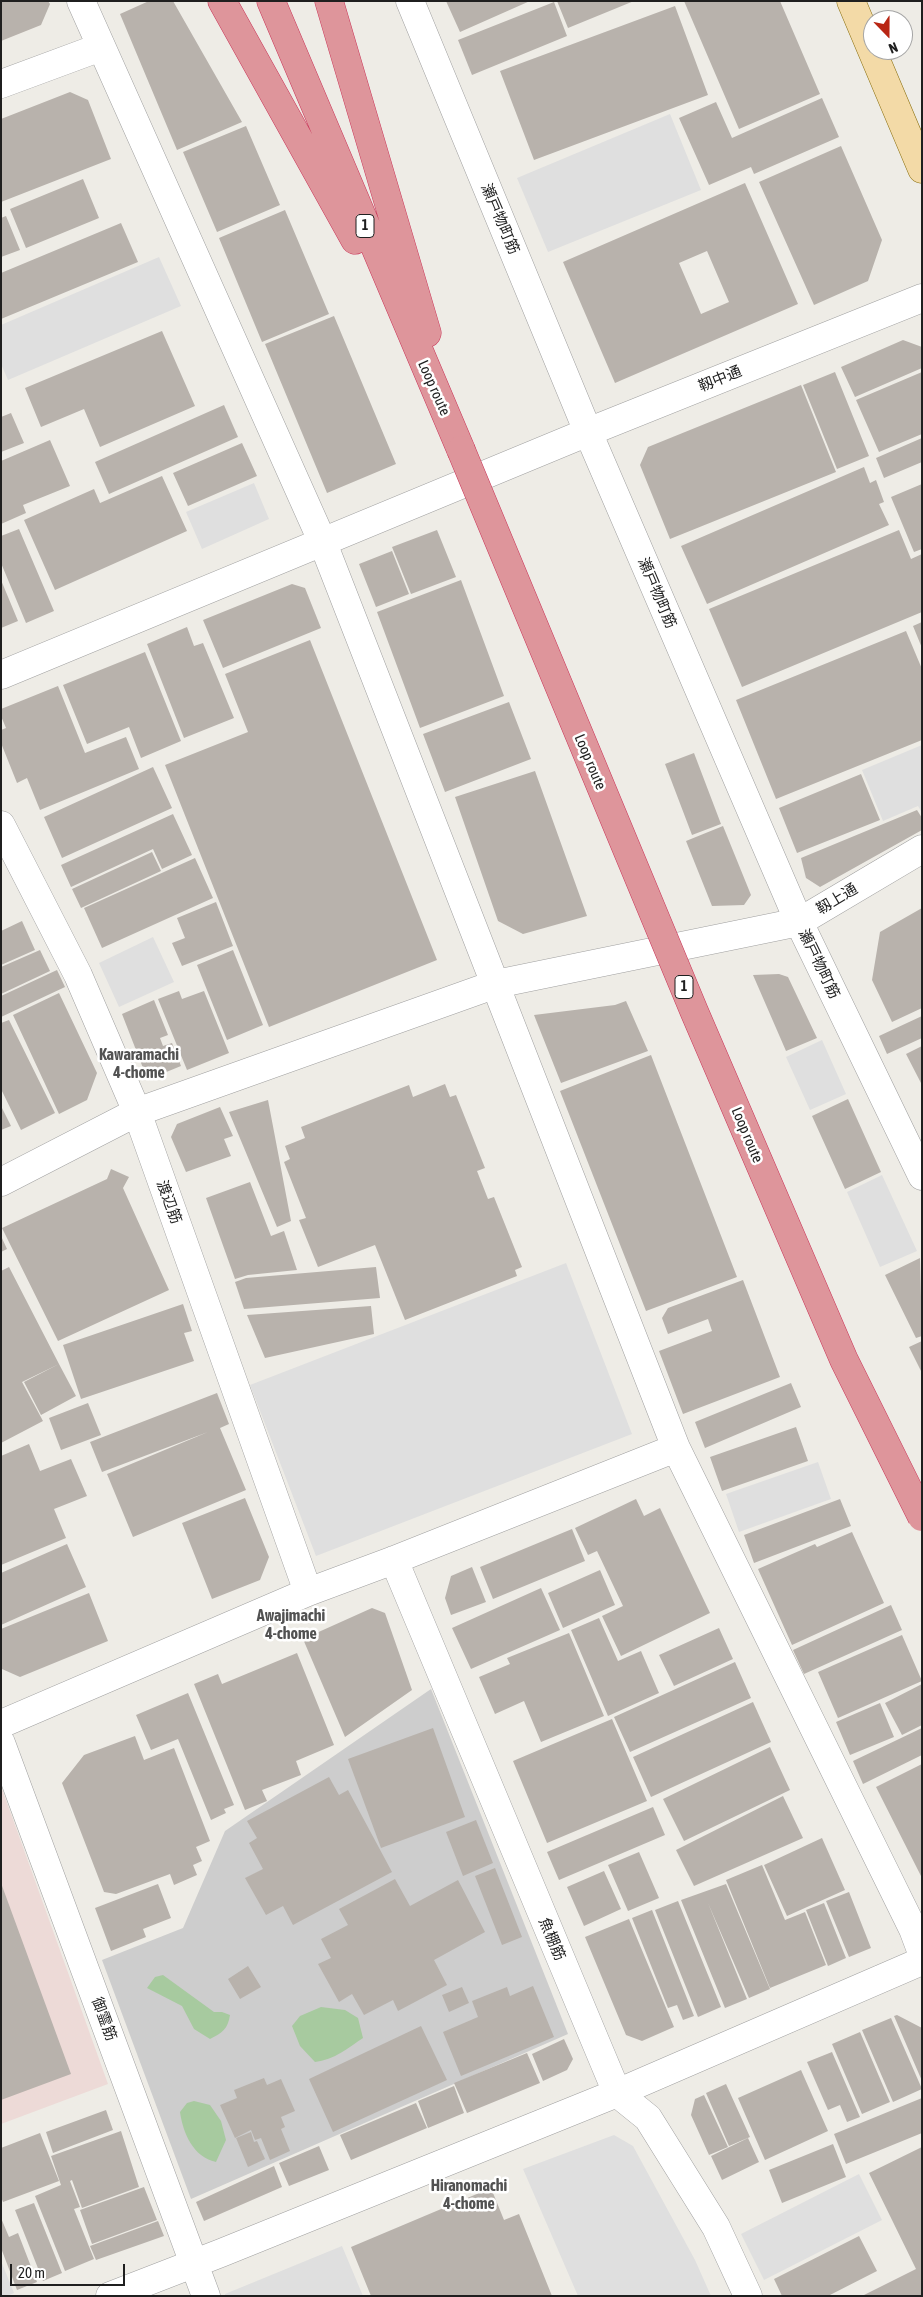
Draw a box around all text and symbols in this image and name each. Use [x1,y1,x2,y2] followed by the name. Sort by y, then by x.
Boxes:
[863,10,913,60] north arrow
[886,39,900,57] text: N
[477,181,523,257] street label: 瀬戸物町筋
[356,215,374,238] road number: 1
[414,357,454,419] street label: Loop route
[696,362,744,396] street label: 靱中通
[634,555,680,631] street label: 瀬戸物町筋
[570,731,610,793] street label: Loop route
[813,880,861,918] street label: 靱上通
[794,926,844,1002] street label: 瀬戸物町筋
[675,976,693,999] road number: 1
[99,1045,179,1083] district label: Kawaramachi 4-chome
[727,1104,767,1166] street label: Loop route
[153,1178,185,1226] street label: 渡辺筋
[257,1606,325,1644] district label: Awajimachi 4-chome
[535,1915,569,1963] street label: 魚棚筋
[88,1995,120,2043] street label: 御霊筋
[431,2176,507,2214] district label: Hiranomachi 4-chome
[12,2254,128,2286] scale bar
[18,2264,45,2281] text: 20 m

